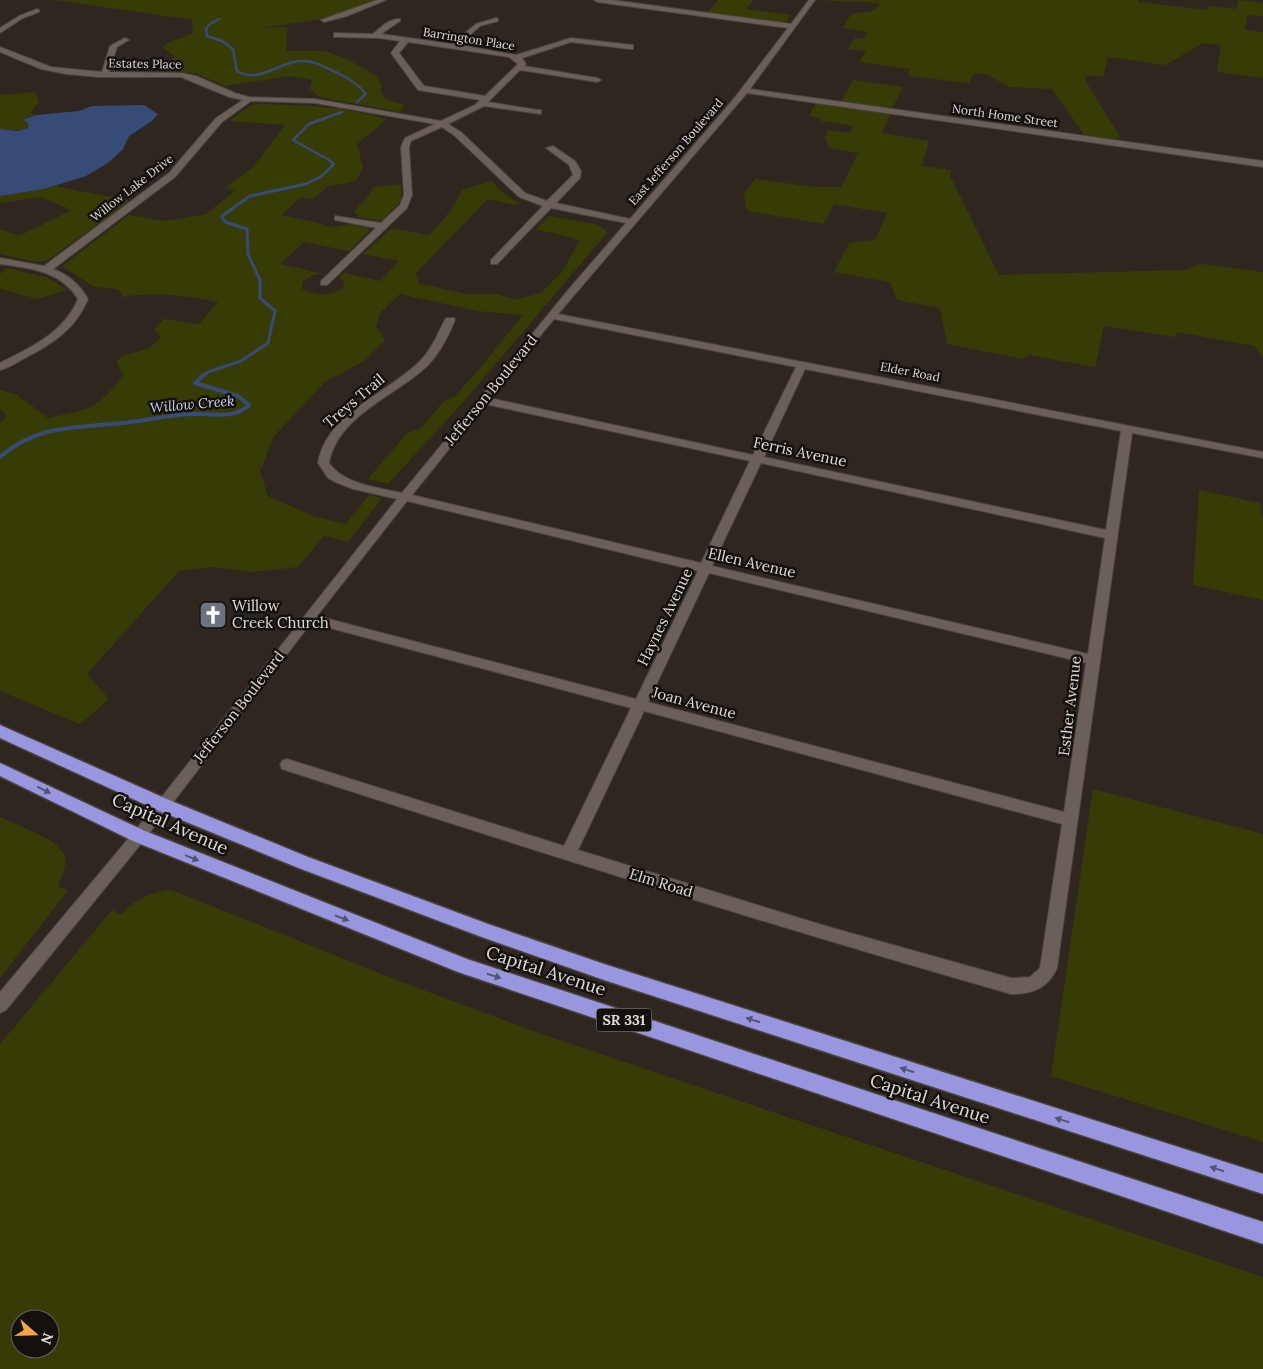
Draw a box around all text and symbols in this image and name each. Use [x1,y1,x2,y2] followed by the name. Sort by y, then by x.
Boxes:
[422,24,517,53] street label: Barrington Place
[108,55,182,72] street label: Estates Place
[625,95,726,208] street label: East Jefferson Boulevard
[951,101,1059,130] street label: North Home Street
[87,150,176,225] street label: Willow Lake Drive
[440,331,541,450] street label: Jefferson Boulevard
[879,358,941,385] street label: Elder Road
[319,369,388,432] street label: Treys Trail
[149,391,235,417] water label: Willow Creek
[752,432,849,471] street label: Ferris Avenue
[706,543,798,582] street label: Ellen Avenue
[633,565,696,669] street label: Haynes Avenue
[232,596,329,632] place label: Willow Creek Church
[198,600,228,630] church icon: Willow Creek Church
[188,647,288,767] street label: Jefferson Boulevard
[1054,655,1085,757] street label: Esther Avenue
[649,682,738,723] street label: Joan Avenue
[37,786,51,794] one-way arrow
[108,788,232,860] street label: Capital Avenue
[185,854,199,862] one-way arrow
[627,864,695,901] street label: Elm Road
[335,915,350,923] one-way arrow
[483,940,609,1001] street label: Capital Avenue
[487,973,502,980] one-way arrow
[596,1008,652,1032] road number: SR 331
[745,1015,760,1023] one-way arrow
[899,1065,914,1073] one-way arrow
[867,1068,993,1129] street label: Capital Avenue
[1054,1115,1069,1123] one-way arrow
[1209,1165,1224,1173] one-way arrow
[10,1309,60,1359] north arrow
[37,1330,58,1347] text: N

